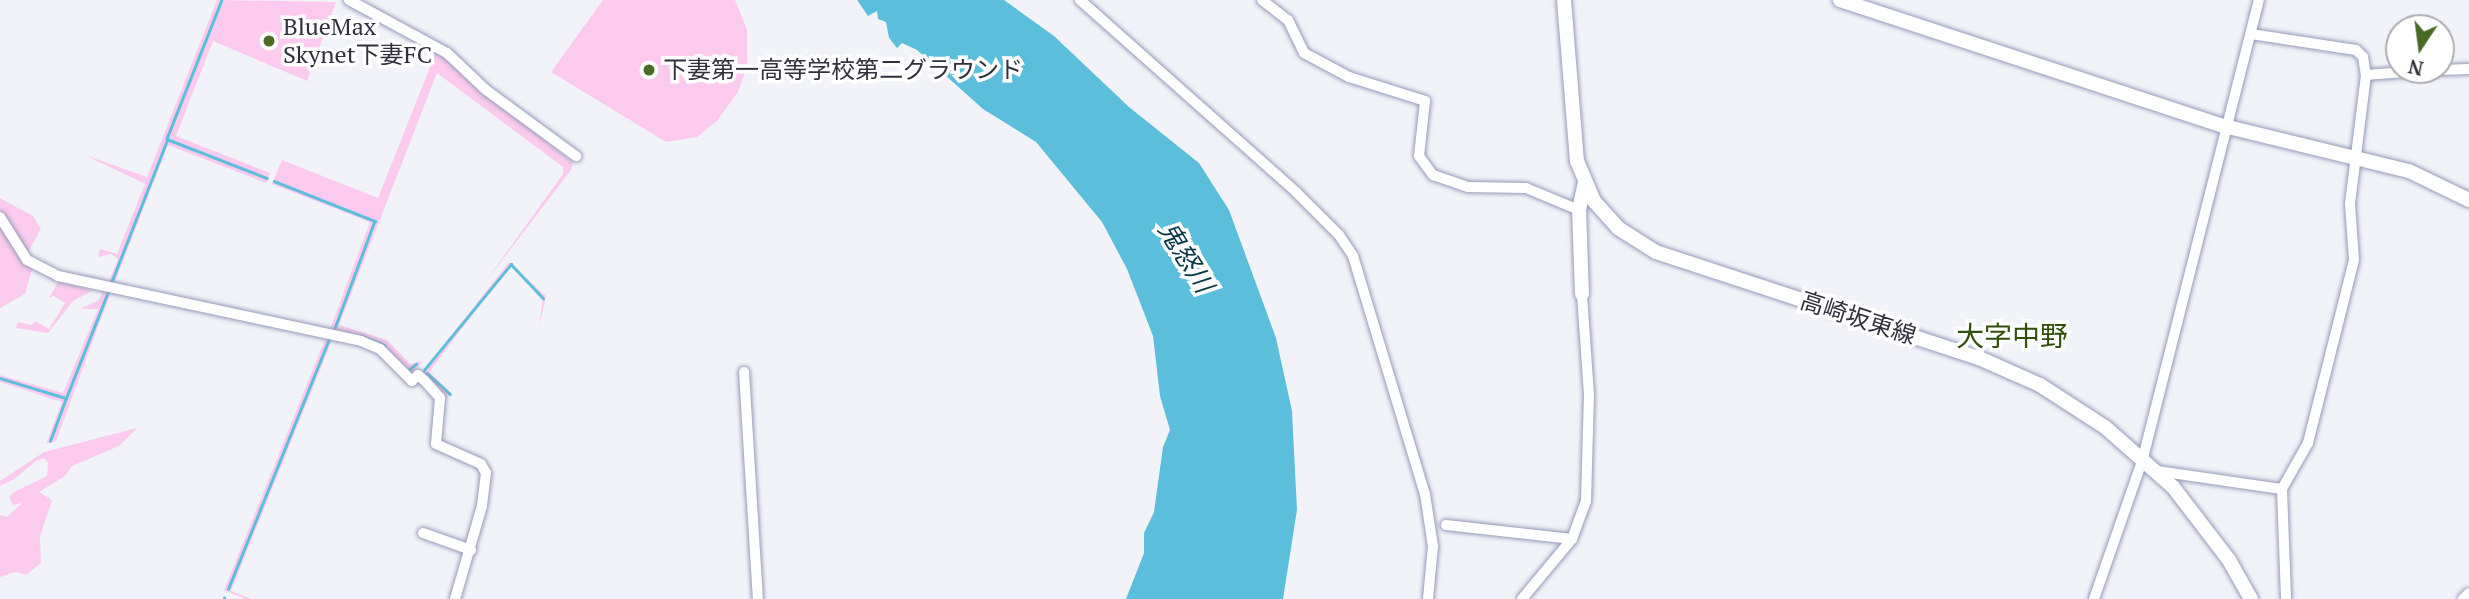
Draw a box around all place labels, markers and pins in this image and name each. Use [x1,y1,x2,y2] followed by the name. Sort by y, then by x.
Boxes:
[283,13,432,69] place label: BlueMax Skynet下妻FC
[261,33,277,49] marker: BlueMax Skynet下妻FC
[663,56,1023,84] place label: 下妻第一高等学校第二グラウンド
[641,62,657,78] marker: 下妻第一高等学校第二グラウンド

